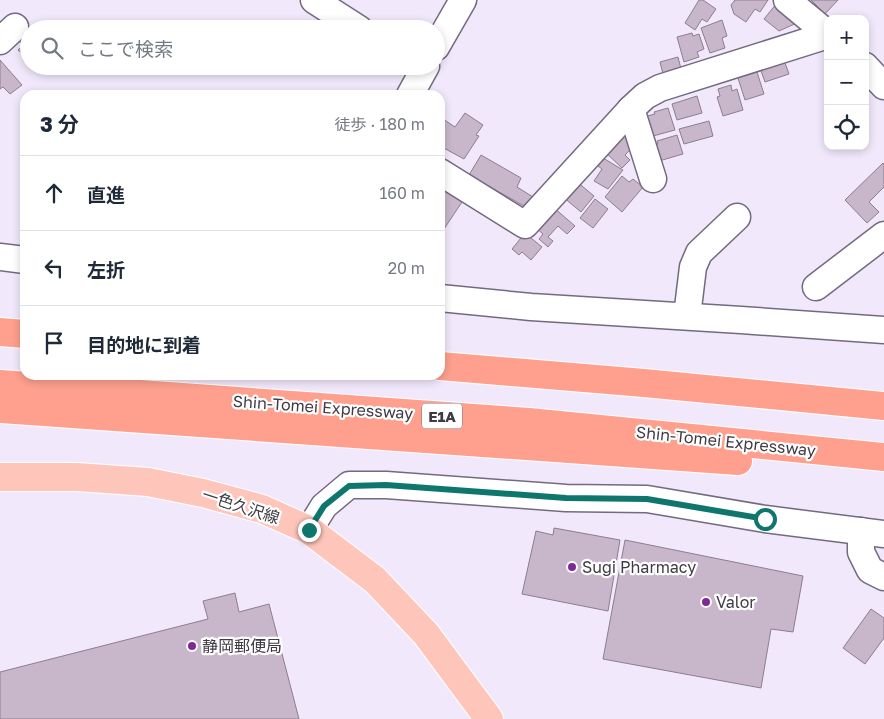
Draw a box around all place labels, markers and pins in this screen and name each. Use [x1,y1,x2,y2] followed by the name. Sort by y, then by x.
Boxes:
[582,557,696,577] place label: Sugi Pharmacy
[566,561,578,573] marker: Sugi Pharmacy
[716,592,756,612] place label: Valor
[700,596,712,608] marker: Valor
[202,636,282,656] place label: 静岡郵便局
[186,640,198,652] marker: 静岡郵便局

